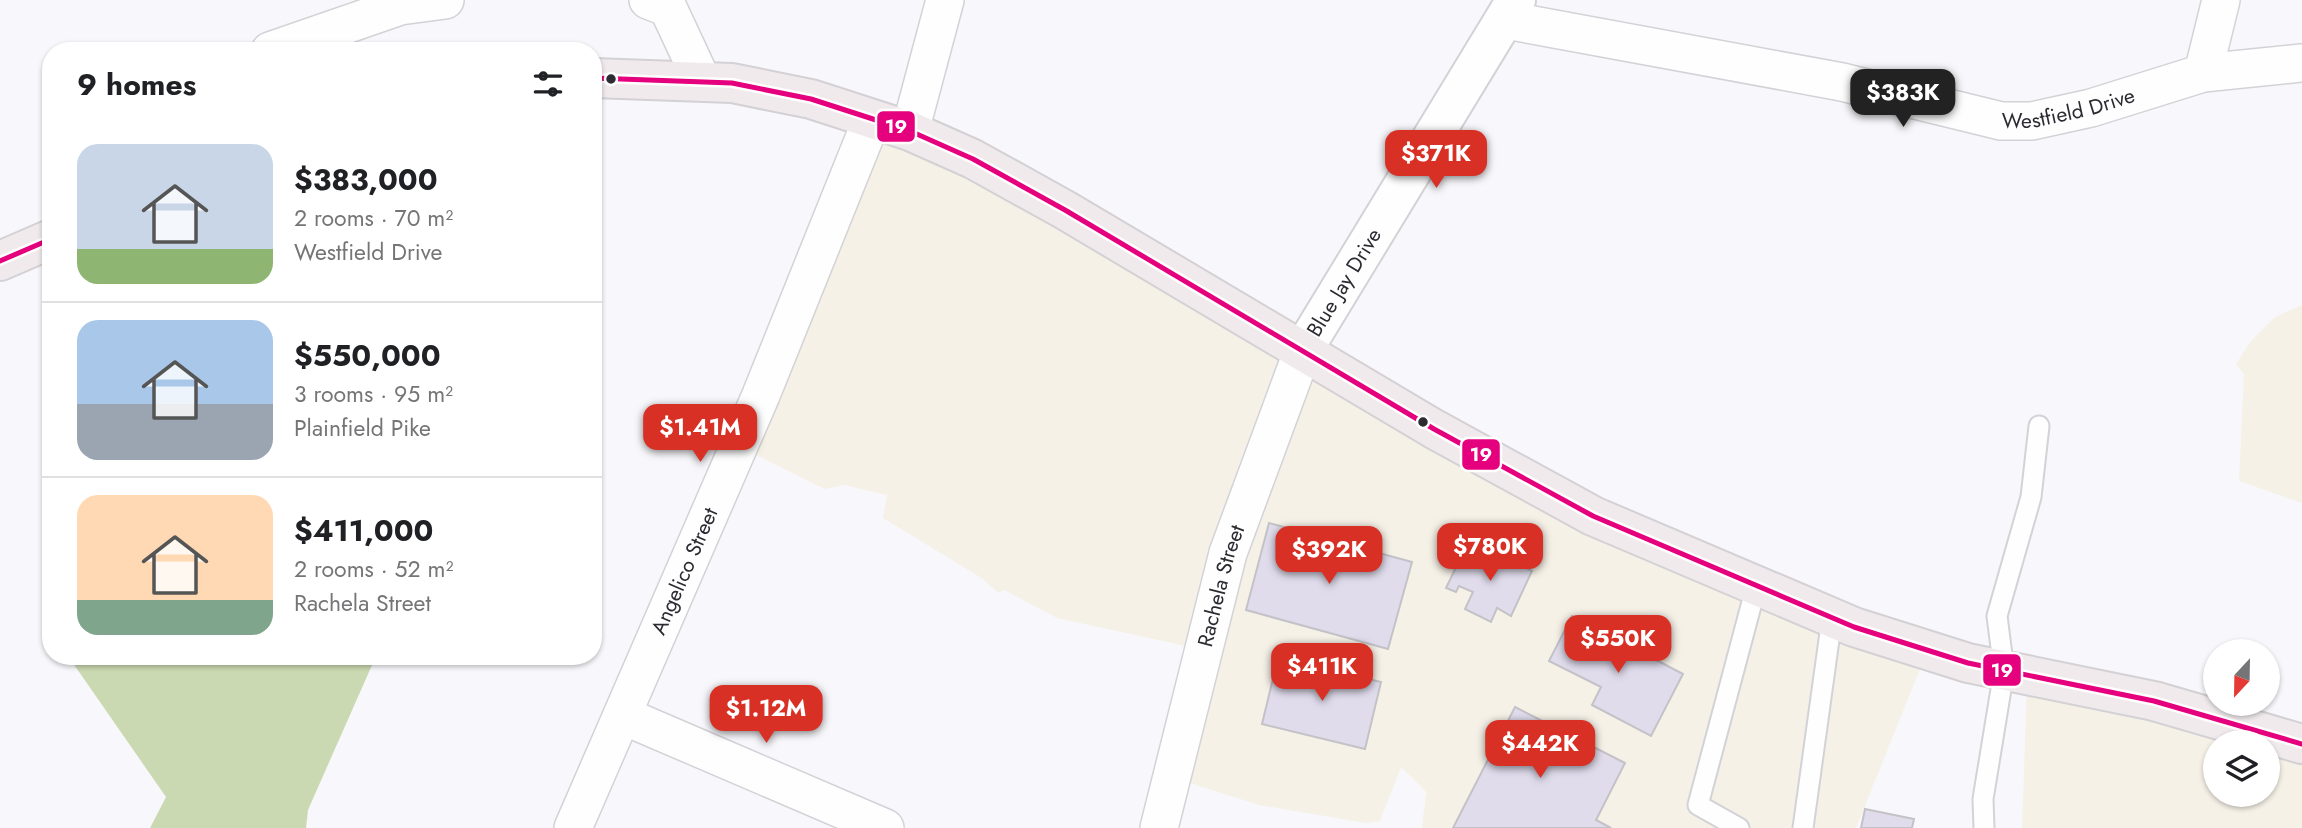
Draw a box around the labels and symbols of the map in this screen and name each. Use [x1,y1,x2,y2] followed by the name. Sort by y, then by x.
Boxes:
[1854,69,1952,129] pin: $383K
[604,72,618,86] unlabelled marker
[2002,80,2139,136] street label: Westfield Drive
[876,110,916,143] line badge: 19
[885,113,907,140] text: 19
[1387,130,1485,190] pin: $371K
[1300,222,1389,342] street label: Blue Jay Drive
[643,405,757,464] pin: $1.41M
[1416,415,1430,429] unlabelled marker
[1461,438,1501,471] line badge: 19
[1470,441,1492,468] text: 19
[644,503,725,640] street label: Angelico Street
[1190,521,1252,650] street label: Rachela Street
[1441,524,1539,583] pin: $780K
[1280,526,1378,586] pin: $392K
[1569,616,1667,675] pin: $550K
[2203,639,2280,716] north arrow
[1273,644,1371,703] pin: $411K
[1982,653,2022,687] line badge: 19
[1991,657,2013,684] text: 19
[709,686,823,745] pin: $1.12M
[1491,720,1589,780] pin: $442K

